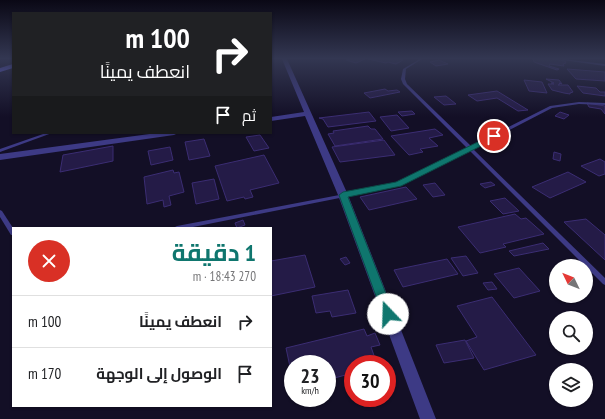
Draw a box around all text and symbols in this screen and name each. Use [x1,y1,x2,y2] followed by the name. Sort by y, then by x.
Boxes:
[126,19,190,56] text: 100 m
[204,28,256,80] icon: right
[100,60,190,83] text: انعطف يمينًا
[212,104,234,126] icon: arrive
[242,106,256,125] text: ثم
[477,119,511,153] pin
[483,125,505,147] icon: arrive
[172,237,256,268] text: 1 دقيقة
[28,240,70,282] button: close
[549,259,593,303] north arrow
[549,259,593,407] map controls
[193,268,256,285] text: 270 m · 18:43
[367,293,409,335] position arrow
[234,311,256,333] icon: right
[549,311,593,355] button: search
[28,312,61,331] text: 100 m
[139,312,222,331] text: انعطف يمينًا
[344,355,396,407] speed limit sign: 30
[234,363,256,385] icon: arrive
[300,363,320,389] text: 23
[549,363,593,407] button: layers
[28,364,61,383] text: 170 m
[96,364,222,383] text: الوصول إلى الوجهة
[301,384,319,397] text: km/h

